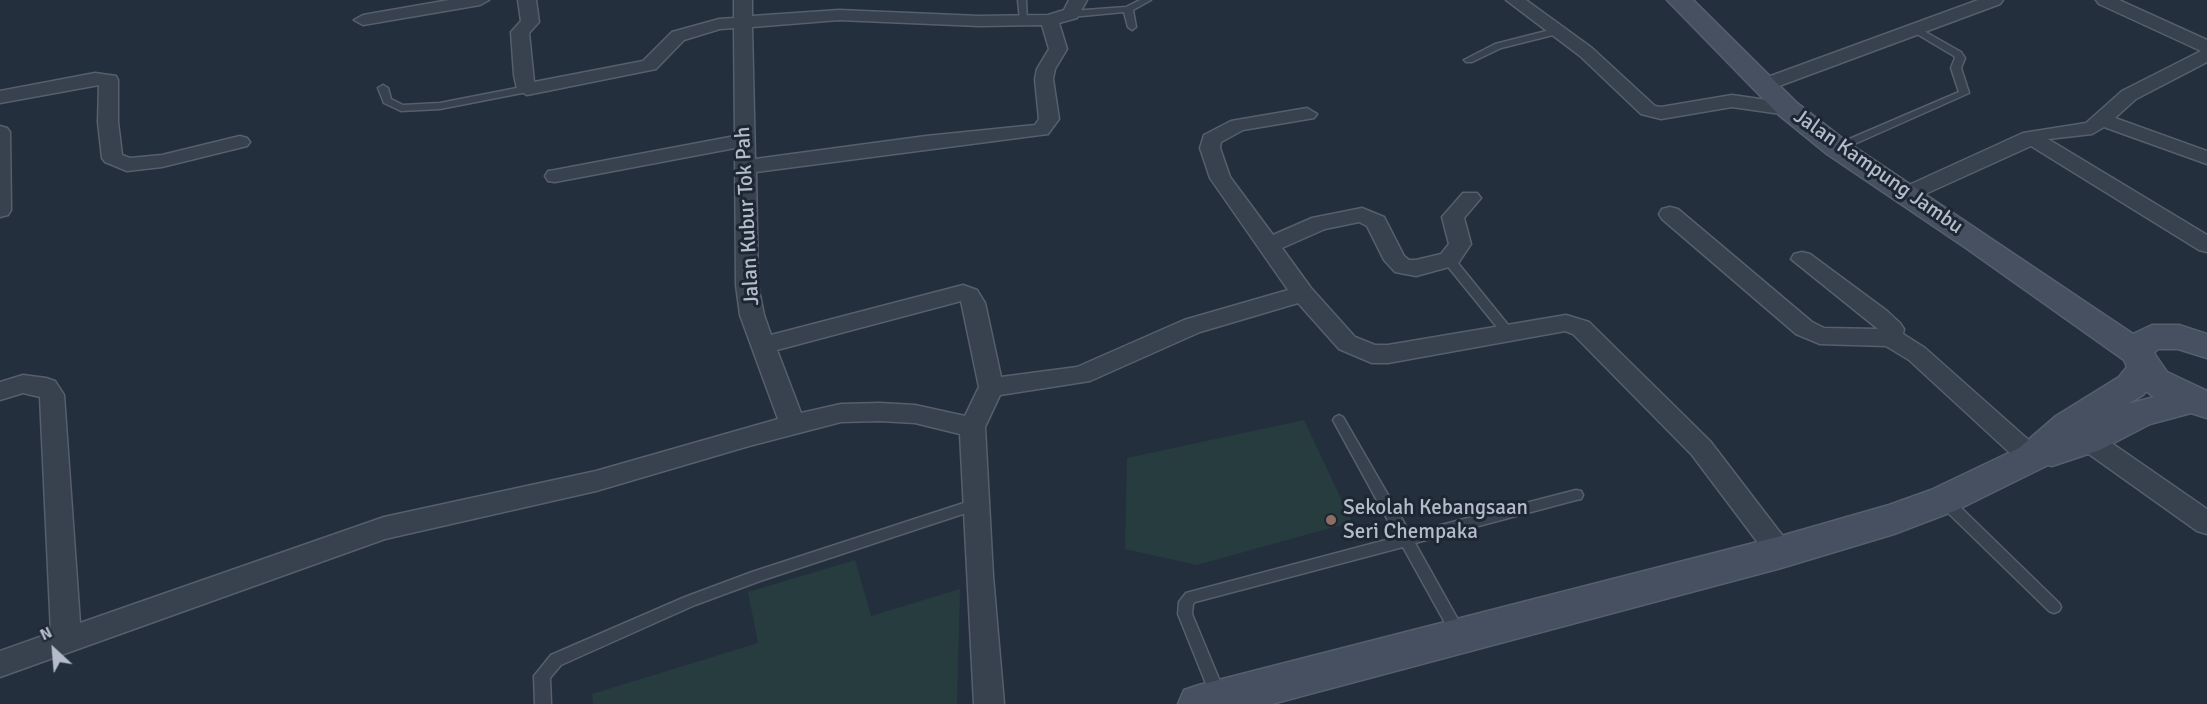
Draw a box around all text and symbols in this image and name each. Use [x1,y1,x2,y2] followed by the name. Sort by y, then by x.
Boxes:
[1788,104,1968,240] street label: Jalan Kampung Jambu
[731,126,765,306] street label: Jalan Kubur Tok Pah
[1343,495,1528,545] place label: Sekolah Kebangsaan Seri Chempaka
[1324,513,1338,527] marker: Sekolah Kebangsaan Seri Chempaka
[24,620,84,680] north arrow
[37,622,55,645] text: N

